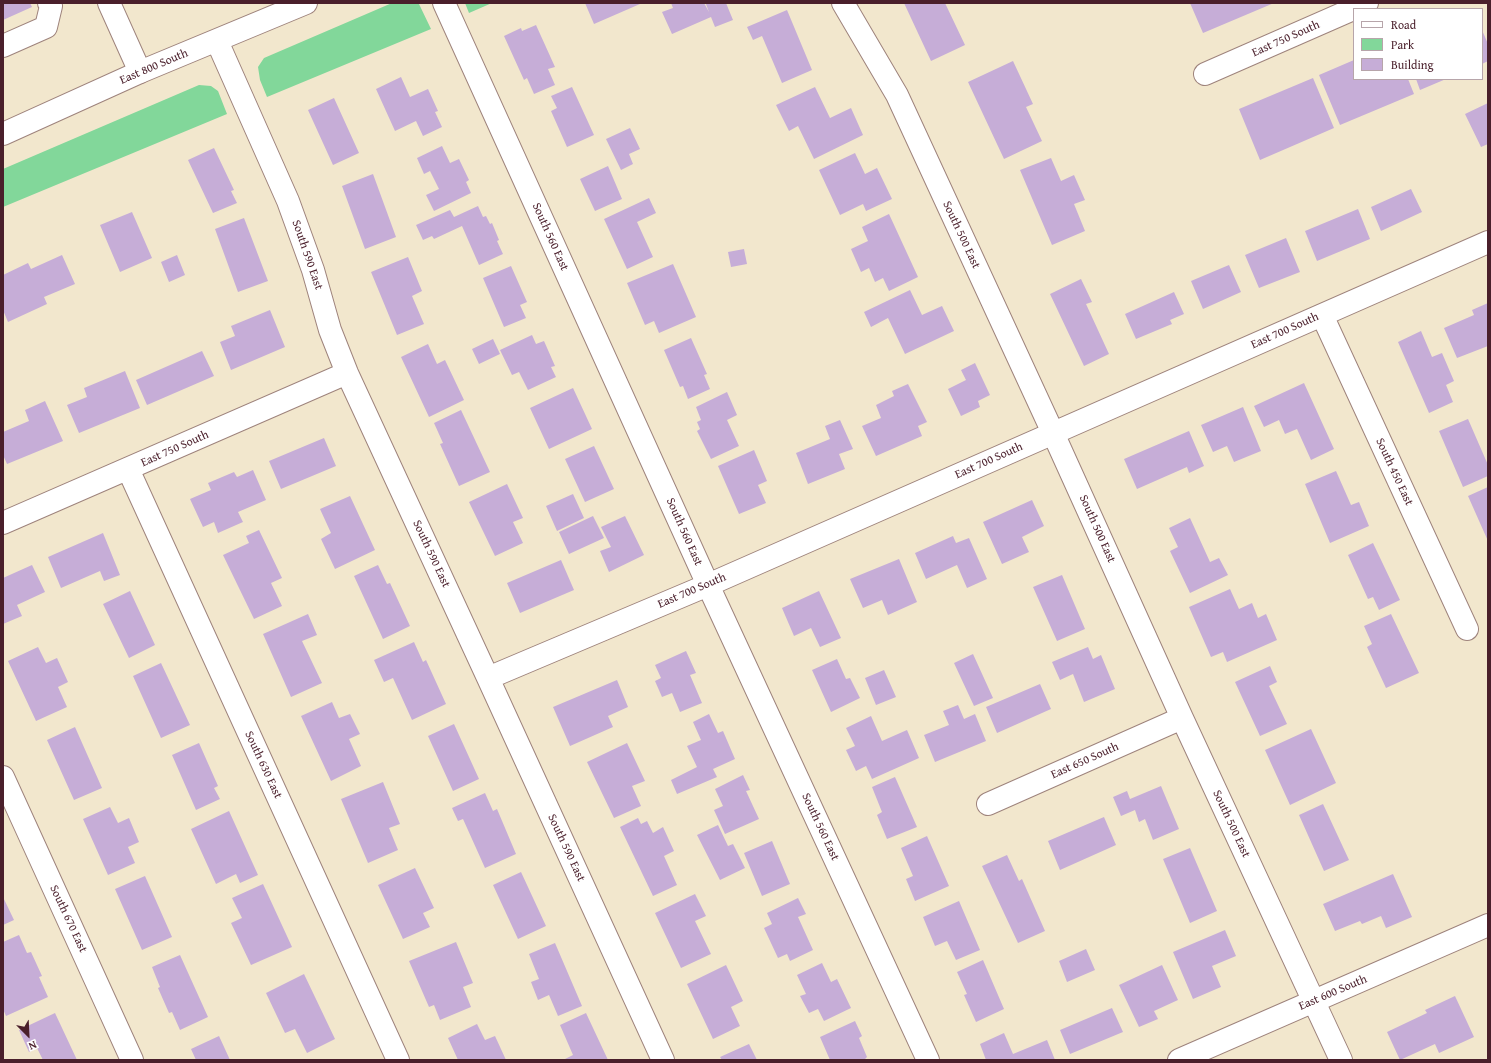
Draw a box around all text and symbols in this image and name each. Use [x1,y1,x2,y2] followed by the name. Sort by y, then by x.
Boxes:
[1353,8,1483,80] legend
[1391,16,1416,33] text: Road
[1250,18,1322,60] street label: East 750 South
[1391,36,1414,53] text: Park
[118,46,190,88] street label: East 800 South
[1391,56,1434,73] text: Building
[939,199,983,271] street label: South 500 East
[529,201,571,273] street label: South 560 East
[288,218,326,292] street label: South 590 East
[1249,310,1321,352] street label: East 700 South
[139,428,211,470] street label: East 750 South
[1372,436,1416,508] street label: South 450 East
[953,440,1025,482] street label: East 700 South
[1076,493,1118,565] street label: South 500 East
[663,496,705,568] street label: South 560 East
[409,518,453,590] street label: South 590 East
[656,570,728,612] street label: East 700 South
[241,729,285,801] street label: South 630 East
[1049,740,1121,782] street label: East 650 South
[1209,788,1253,860] street label: South 500 East
[798,791,842,863] street label: South 560 East
[544,812,588,884] street label: South 590 East
[46,883,90,955] street label: South 670 East
[1297,972,1369,1014] street label: East 600 South
[8,1015,48,1055] north arrow
[26,1037,40,1055] text: N

